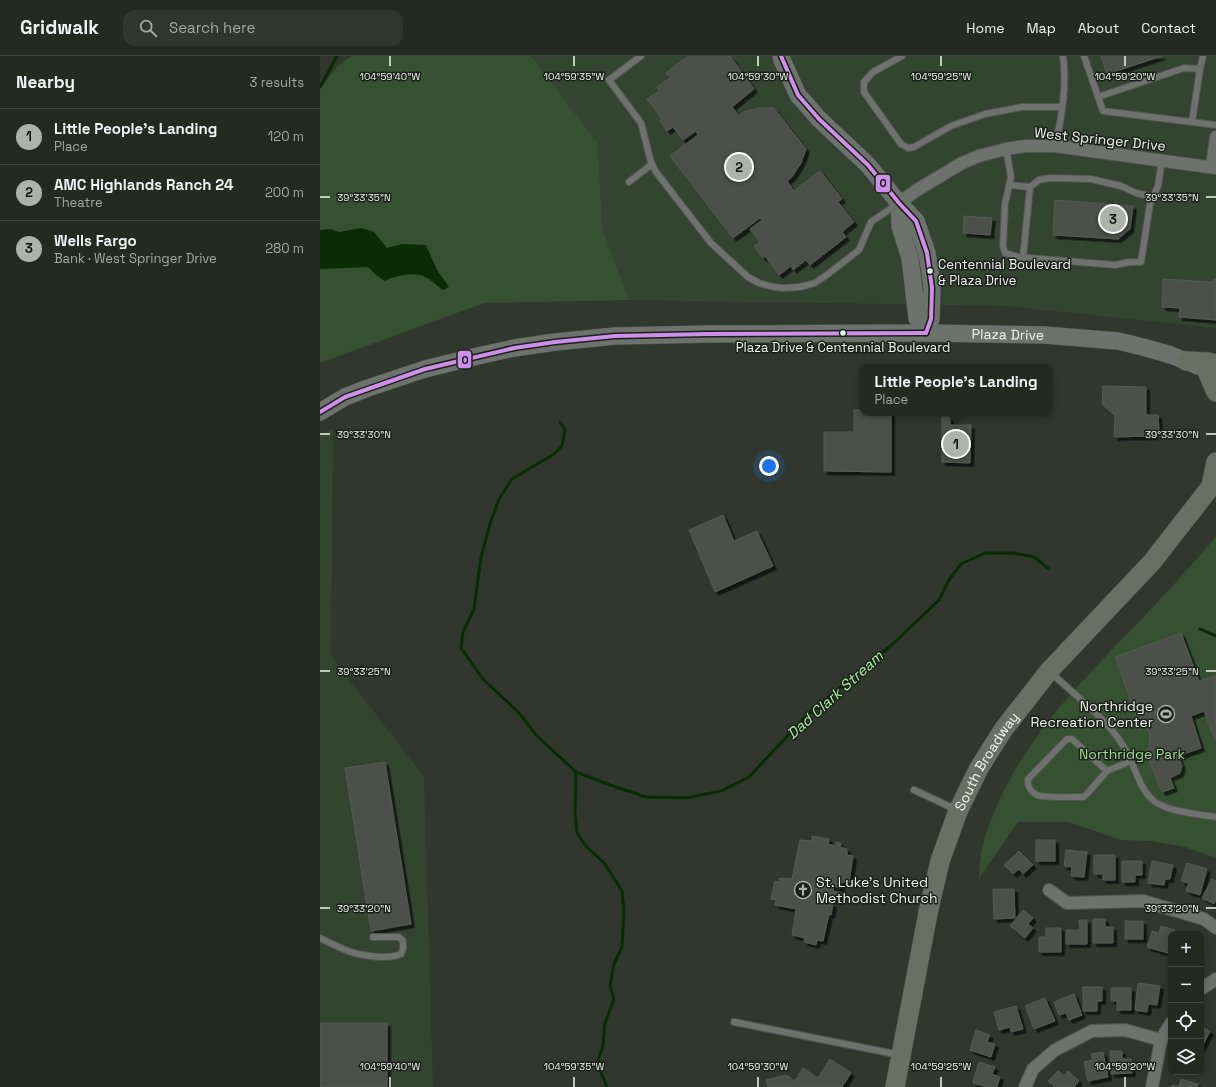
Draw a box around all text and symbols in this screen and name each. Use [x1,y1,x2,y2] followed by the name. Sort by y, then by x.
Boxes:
[123,10,403,46] search box
[20,15,99,40] text: Gridwalk
[137,17,159,39] icon: search
[169,18,255,37] text: Search here
[966,19,1004,37] text: Home
[1026,19,1056,37] text: Map
[1078,19,1119,37] text: About
[1141,19,1196,37] text: Contact
[360,70,421,83] text: 104°59'40"W
[544,70,604,83] text: 104°59'35"W
[728,70,789,83] text: 104°59'30"W
[911,70,971,83] text: 104°59'25"W
[1095,70,1156,83] text: 104°59'20"W
[16,71,75,93] text: Nearby
[250,74,304,91] text: 3 results
[54,119,217,138] text: Little People's Landing
[1033,123,1167,155] street label: West Springer Drive
[26,128,32,145] text: 1
[268,128,304,145] text: 120 m
[54,138,88,155] text: Place
[726,152,752,182] pin: 2
[875,174,891,193] line badge: 0
[54,175,233,194] text: AMC Highlands Ranch 24
[879,176,887,190] text: 0
[25,184,33,201] text: 2
[265,184,304,201] text: 200 m
[337,191,391,204] text: 39°33'35"N
[1145,191,1199,204] text: 39°33'35"N
[54,194,103,211] text: Theatre
[1100,204,1126,234] pin: 3
[54,231,137,250] text: Wells Fargo
[25,240,33,257] text: 3
[265,240,304,257] text: 280 m
[54,250,217,267] text: Bank · West Springer Drive
[938,256,1071,289] place label: Centennial Boulevard & Plaza Drive
[925,266,935,276] marker: Centennial Boulevard & Plaza Drive
[971,325,1044,344] street label: Plaza Drive
[838,328,848,338] marker: Plaza Drive & Centennial Boulevard
[736,339,950,356] place label: Plaza Drive & Centennial Boulevard
[457,350,472,369] line badge: 0
[461,353,469,367] text: 0
[860,364,1052,416] popup
[874,372,1038,391] text: Little People's Landing
[874,391,908,408] text: Place
[337,428,391,441] text: 39°33'30"N
[1145,428,1199,441] text: 39°33'30"N
[943,429,969,459] pin: 1
[759,456,779,476] your location
[783,646,888,743] water label: Dad Clark Stream
[337,665,391,678] text: 39°33'25"N
[1145,665,1199,678] text: 39°33'25"N
[1030,697,1153,731] place label: Northridge Recreation Center
[1156,704,1176,724] sports icon: Northridge Recreation Center
[951,708,1023,814] street label: South Broadway
[1079,745,1185,763] park label: Northridge Park
[816,873,938,907] place label: St. Luke's United Methodist Church
[793,880,813,900] church icon: St. Luke's United Methodist Church
[337,902,391,915] text: 39°33'20"N
[1145,902,1199,915] text: 39°33'20"N
[1168,931,1204,1075] map controls
[1168,931,1204,967] button: +
[1168,967,1204,1003] button: −
[1168,1003,1204,1039] button: locate
[1168,1039,1204,1075] button: layers
[360,1060,421,1073] text: 104°59'40"W
[544,1060,604,1073] text: 104°59'35"W
[728,1060,789,1073] text: 104°59'30"W
[911,1060,971,1073] text: 104°59'25"W
[1095,1060,1156,1073] text: 104°59'20"W

